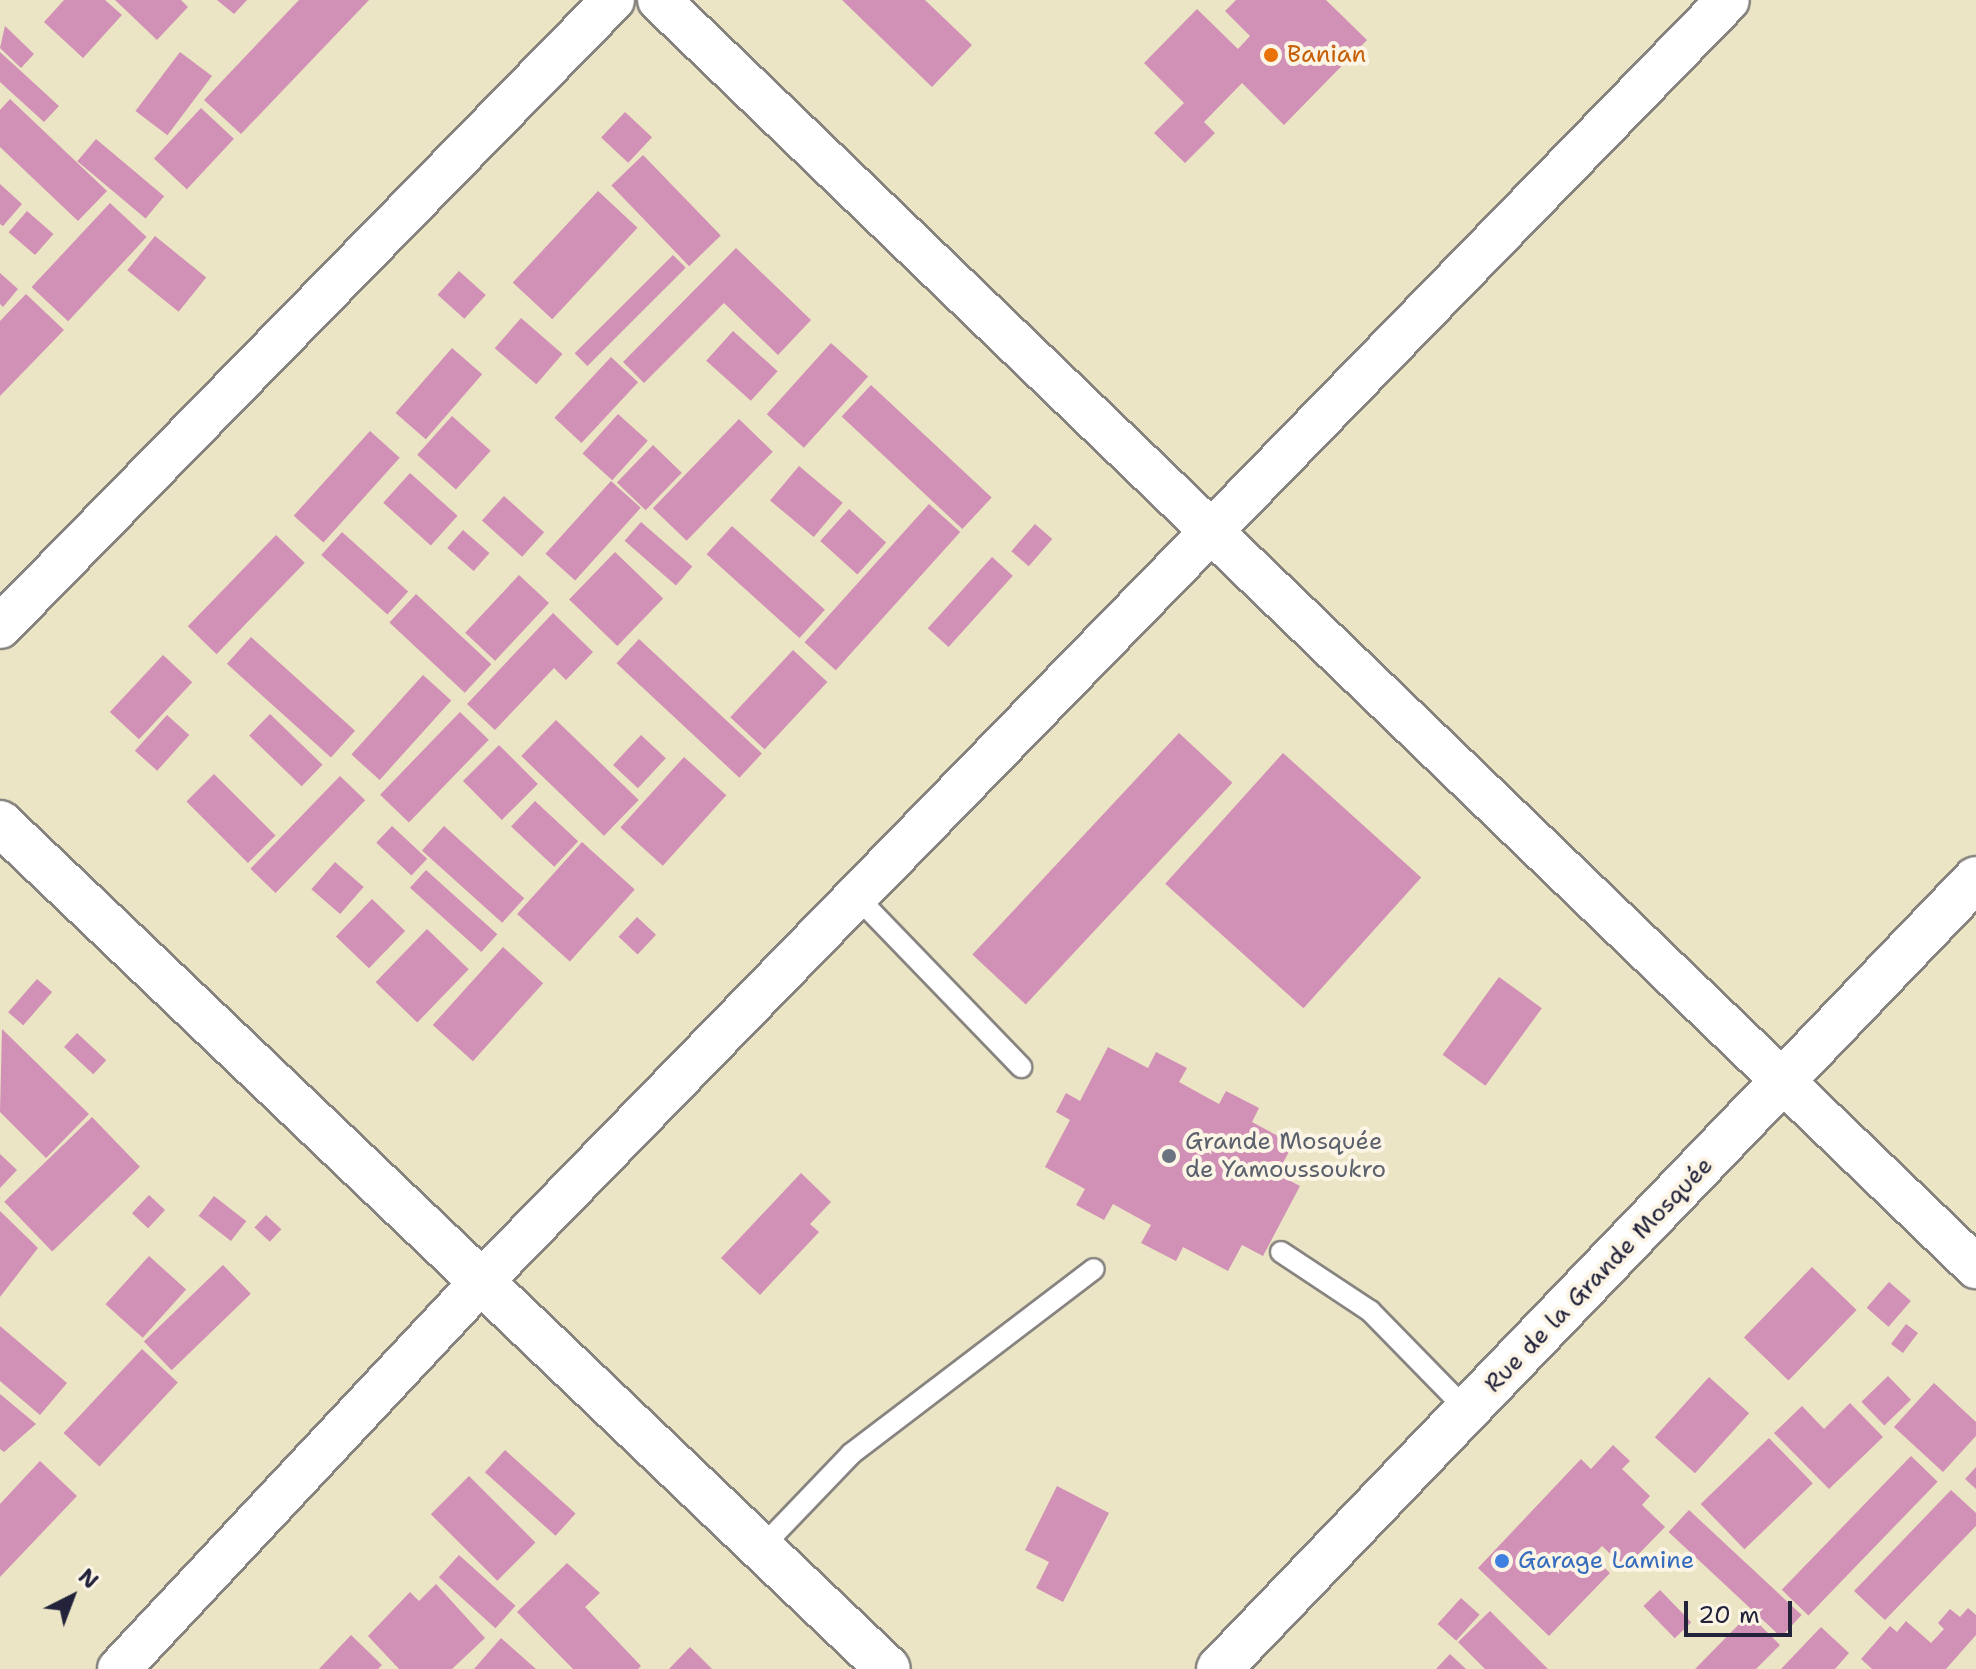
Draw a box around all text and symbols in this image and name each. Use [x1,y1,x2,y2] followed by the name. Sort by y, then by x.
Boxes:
[1287,41,1366,69] place label: Banian
[1262,46,1280,64] marker: Banian
[1185,1128,1386,1184] place label: Grande Mosquée de Yamoussoukro
[1160,1147,1178,1165] marker: Grande Mosquée de Yamoussoukro
[1479,1151,1719,1399] street label: Rue de la Grande Mosquée
[1518,1547,1694,1575] place label: Garage Lamine
[1493,1552,1511,1570] marker: Garage Lamine
[32,1557,112,1637] north arrow
[72,1562,105,1595] text: N
[1688,1585,1796,1635] scale bar
[1698,1599,1760,1631] text: 20 m

